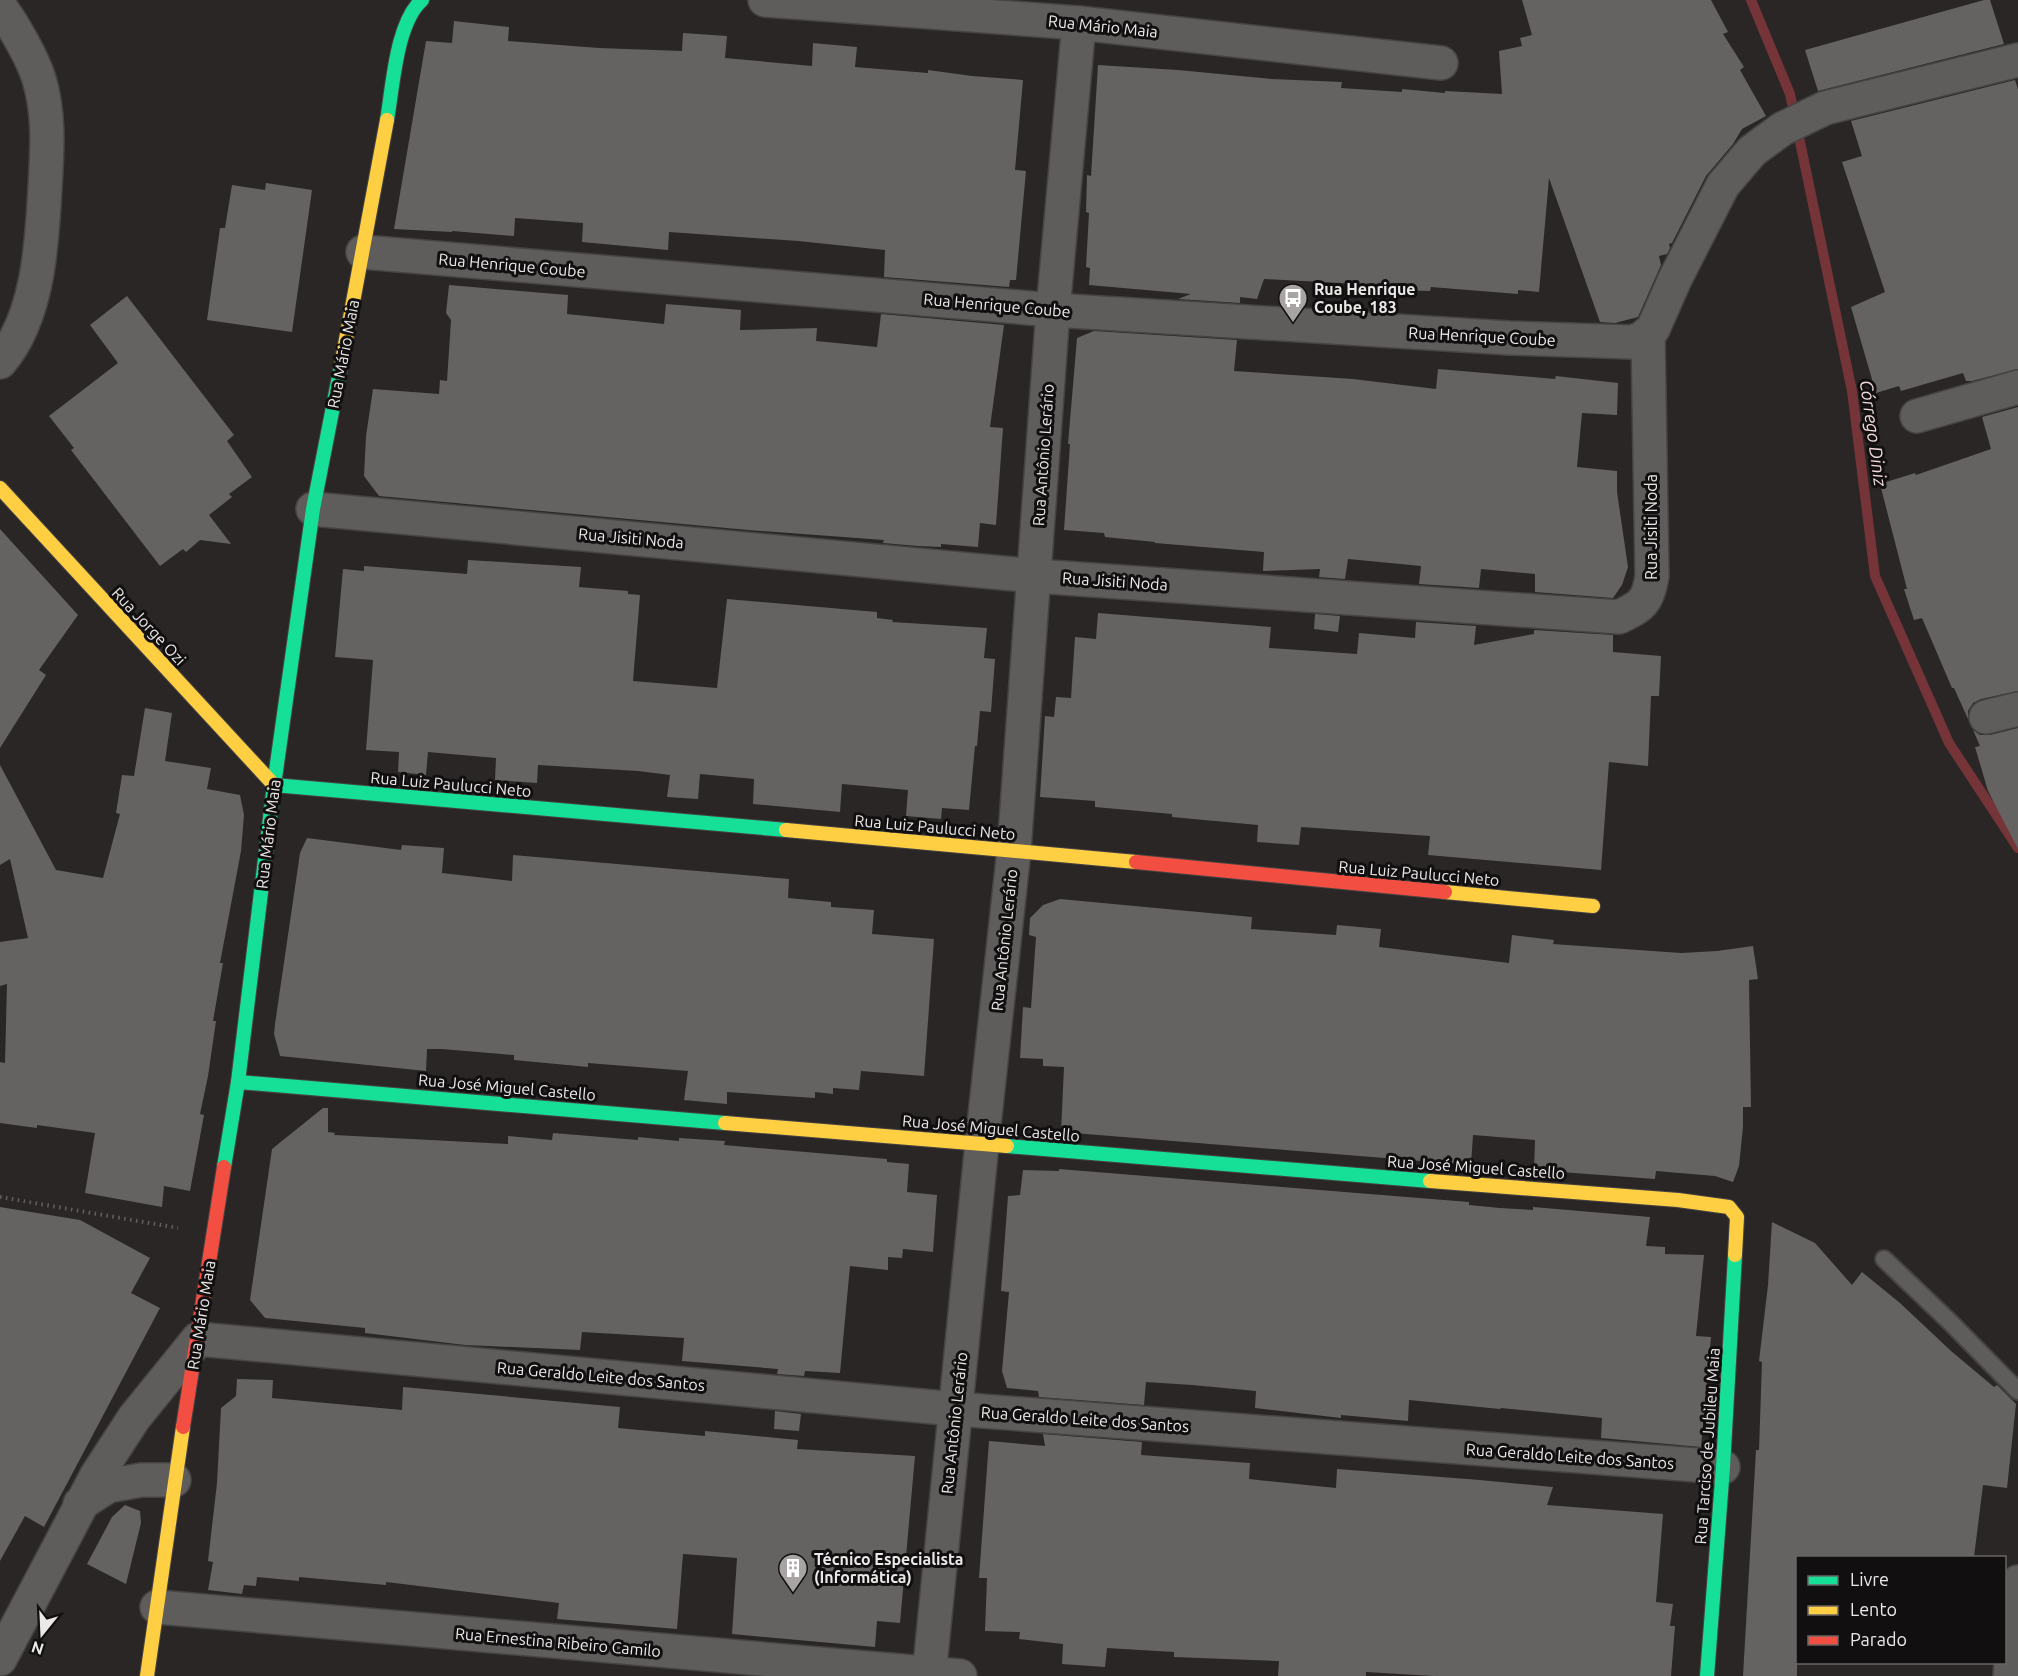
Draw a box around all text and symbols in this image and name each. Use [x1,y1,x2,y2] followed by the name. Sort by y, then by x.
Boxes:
[1047,11,1159,41] street label: Rua Mário Maia
[438,250,586,280] street label: Rua Henrique Coube
[1314,280,1416,316] place label: Rua Henrique Coube, 183
[1277,282,1309,324] bus stop icon: Rua Henrique Coube, 183
[923,290,1071,320] street label: Rua Henrique Coube
[324,298,362,410] street label: Rua Mário Maia
[1408,323,1556,349] street label: Rua Henrique Coube
[1857,379,1891,488] water label: Córrego Diniz
[1029,383,1057,527] street label: Rua Antônio Lerário
[1642,474,1660,580] street label: Rua Jisiti Noda
[578,524,684,552] street label: Rua Jisiti Noda
[1062,568,1168,594] street label: Rua Jisiti Noda
[108,583,190,669] street label: Rua Jorge Ozi
[370,768,532,800] street label: Rua Luiz Paulucci Neto
[252,778,284,890] street label: Rua Mário Maia
[854,811,1016,843] street label: Rua Luiz Paulucci Neto
[1338,857,1500,889] street label: Rua Luiz Paulucci Neto
[988,868,1020,1012] street label: Rua Antônio Lerário
[417,1070,597,1104] street label: Rua José Miguel Castello
[901,1111,1081,1145] street label: Rua José Miguel Castello
[1386,1152,1566,1182] street label: Rua José Miguel Castello
[183,1259,219,1371] street label: Rua Mário Maia
[1691,1347,1723,1545] street label: Rua Tarciso de Jubileu Maia
[938,1351,970,1495] street label: Rua Antônio Lerário
[496,1358,706,1394] street label: Rua Geraldo Leite dos Santos
[980,1403,1190,1435] street label: Rua Geraldo Leite dos Santos
[1465,1440,1675,1472] street label: Rua Geraldo Leite dos Santos
[814,1550,963,1587] place label: Técnico Especialista (Informática)
[777,1552,809,1594] building icon: Técnico Especialista (Informática)
[1796,1556,2006,1664] legend
[1850,1569,1889,1589] text: Livre
[1850,1599,1897,1619] text: Lento
[12,1604,72,1664] north arrow
[454,1624,662,1660] street label: Rua Ernestina Ribeiro Camilo
[1850,1629,1907,1649] text: Parado
[29,1638,46,1659] text: N

